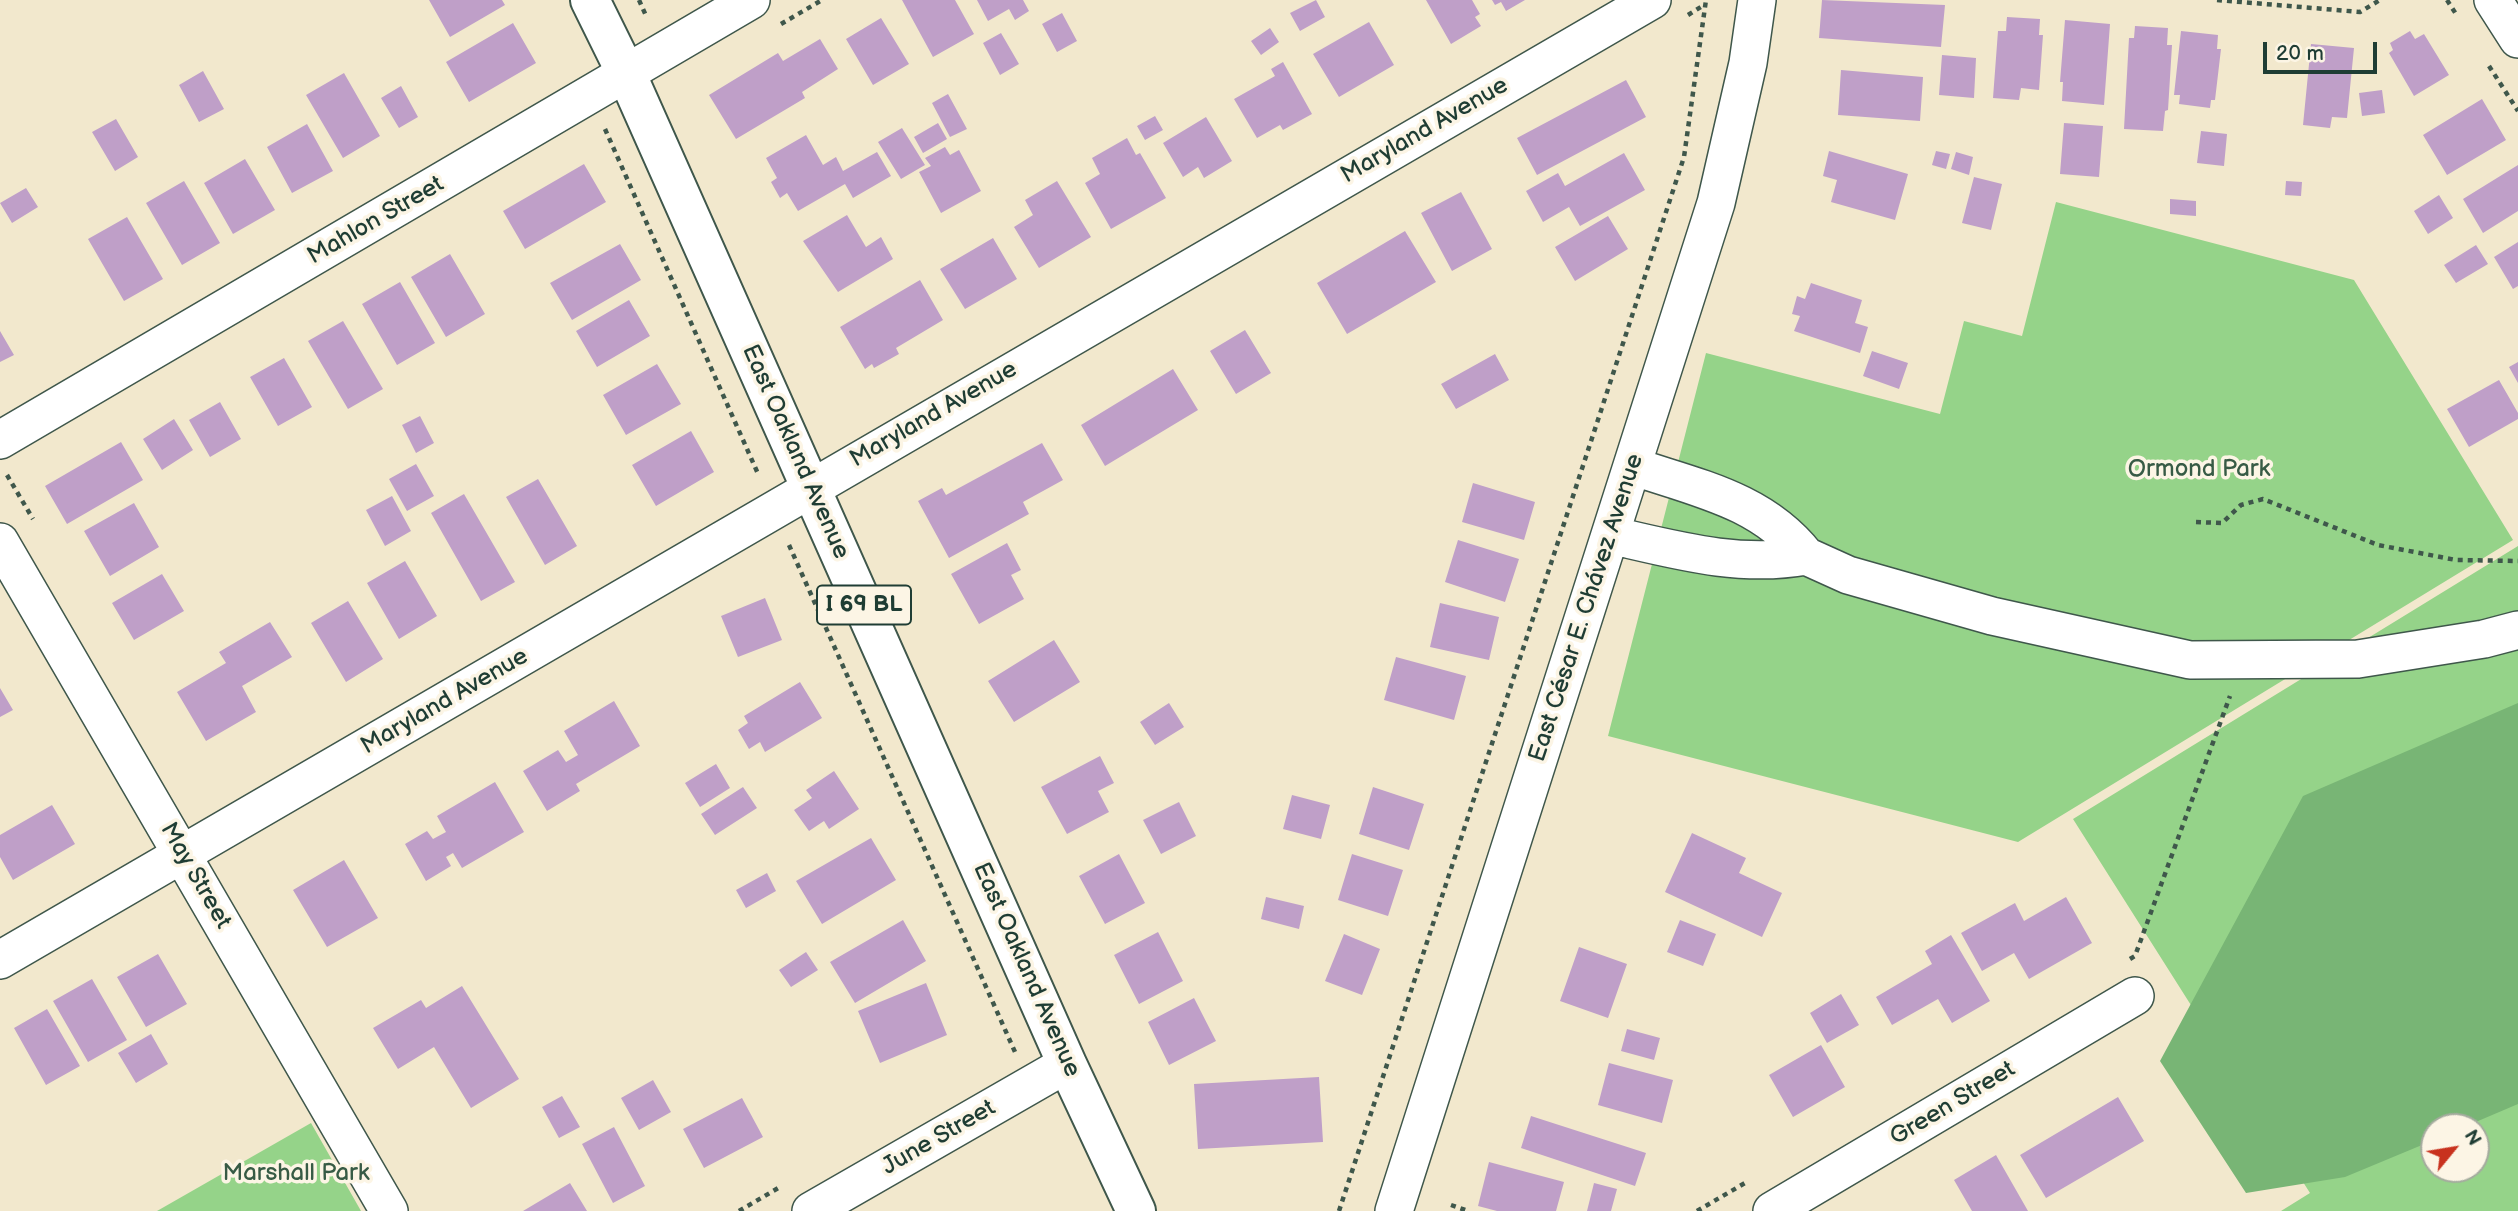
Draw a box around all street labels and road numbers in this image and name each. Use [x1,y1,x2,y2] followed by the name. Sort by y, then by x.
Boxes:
[1336,72,1514,190] street label: Maryland Avenue
[303,170,449,272] street label: Mahlon Street
[735,340,855,564] street label: East Oakland Avenue
[845,356,1023,474] street label: Maryland Avenue
[1524,450,1650,766] street label: East César E. Chávez Avenue
[817,586,911,624] road number: I 69 BL
[356,643,534,761] street label: Maryland Avenue
[153,818,237,934] street label: May Street
[966,858,1086,1082] street label: East Oakland Avenue
[1885,1055,2021,1153] street label: Green Street
[877,1094,1001,1182] street label: June Street

